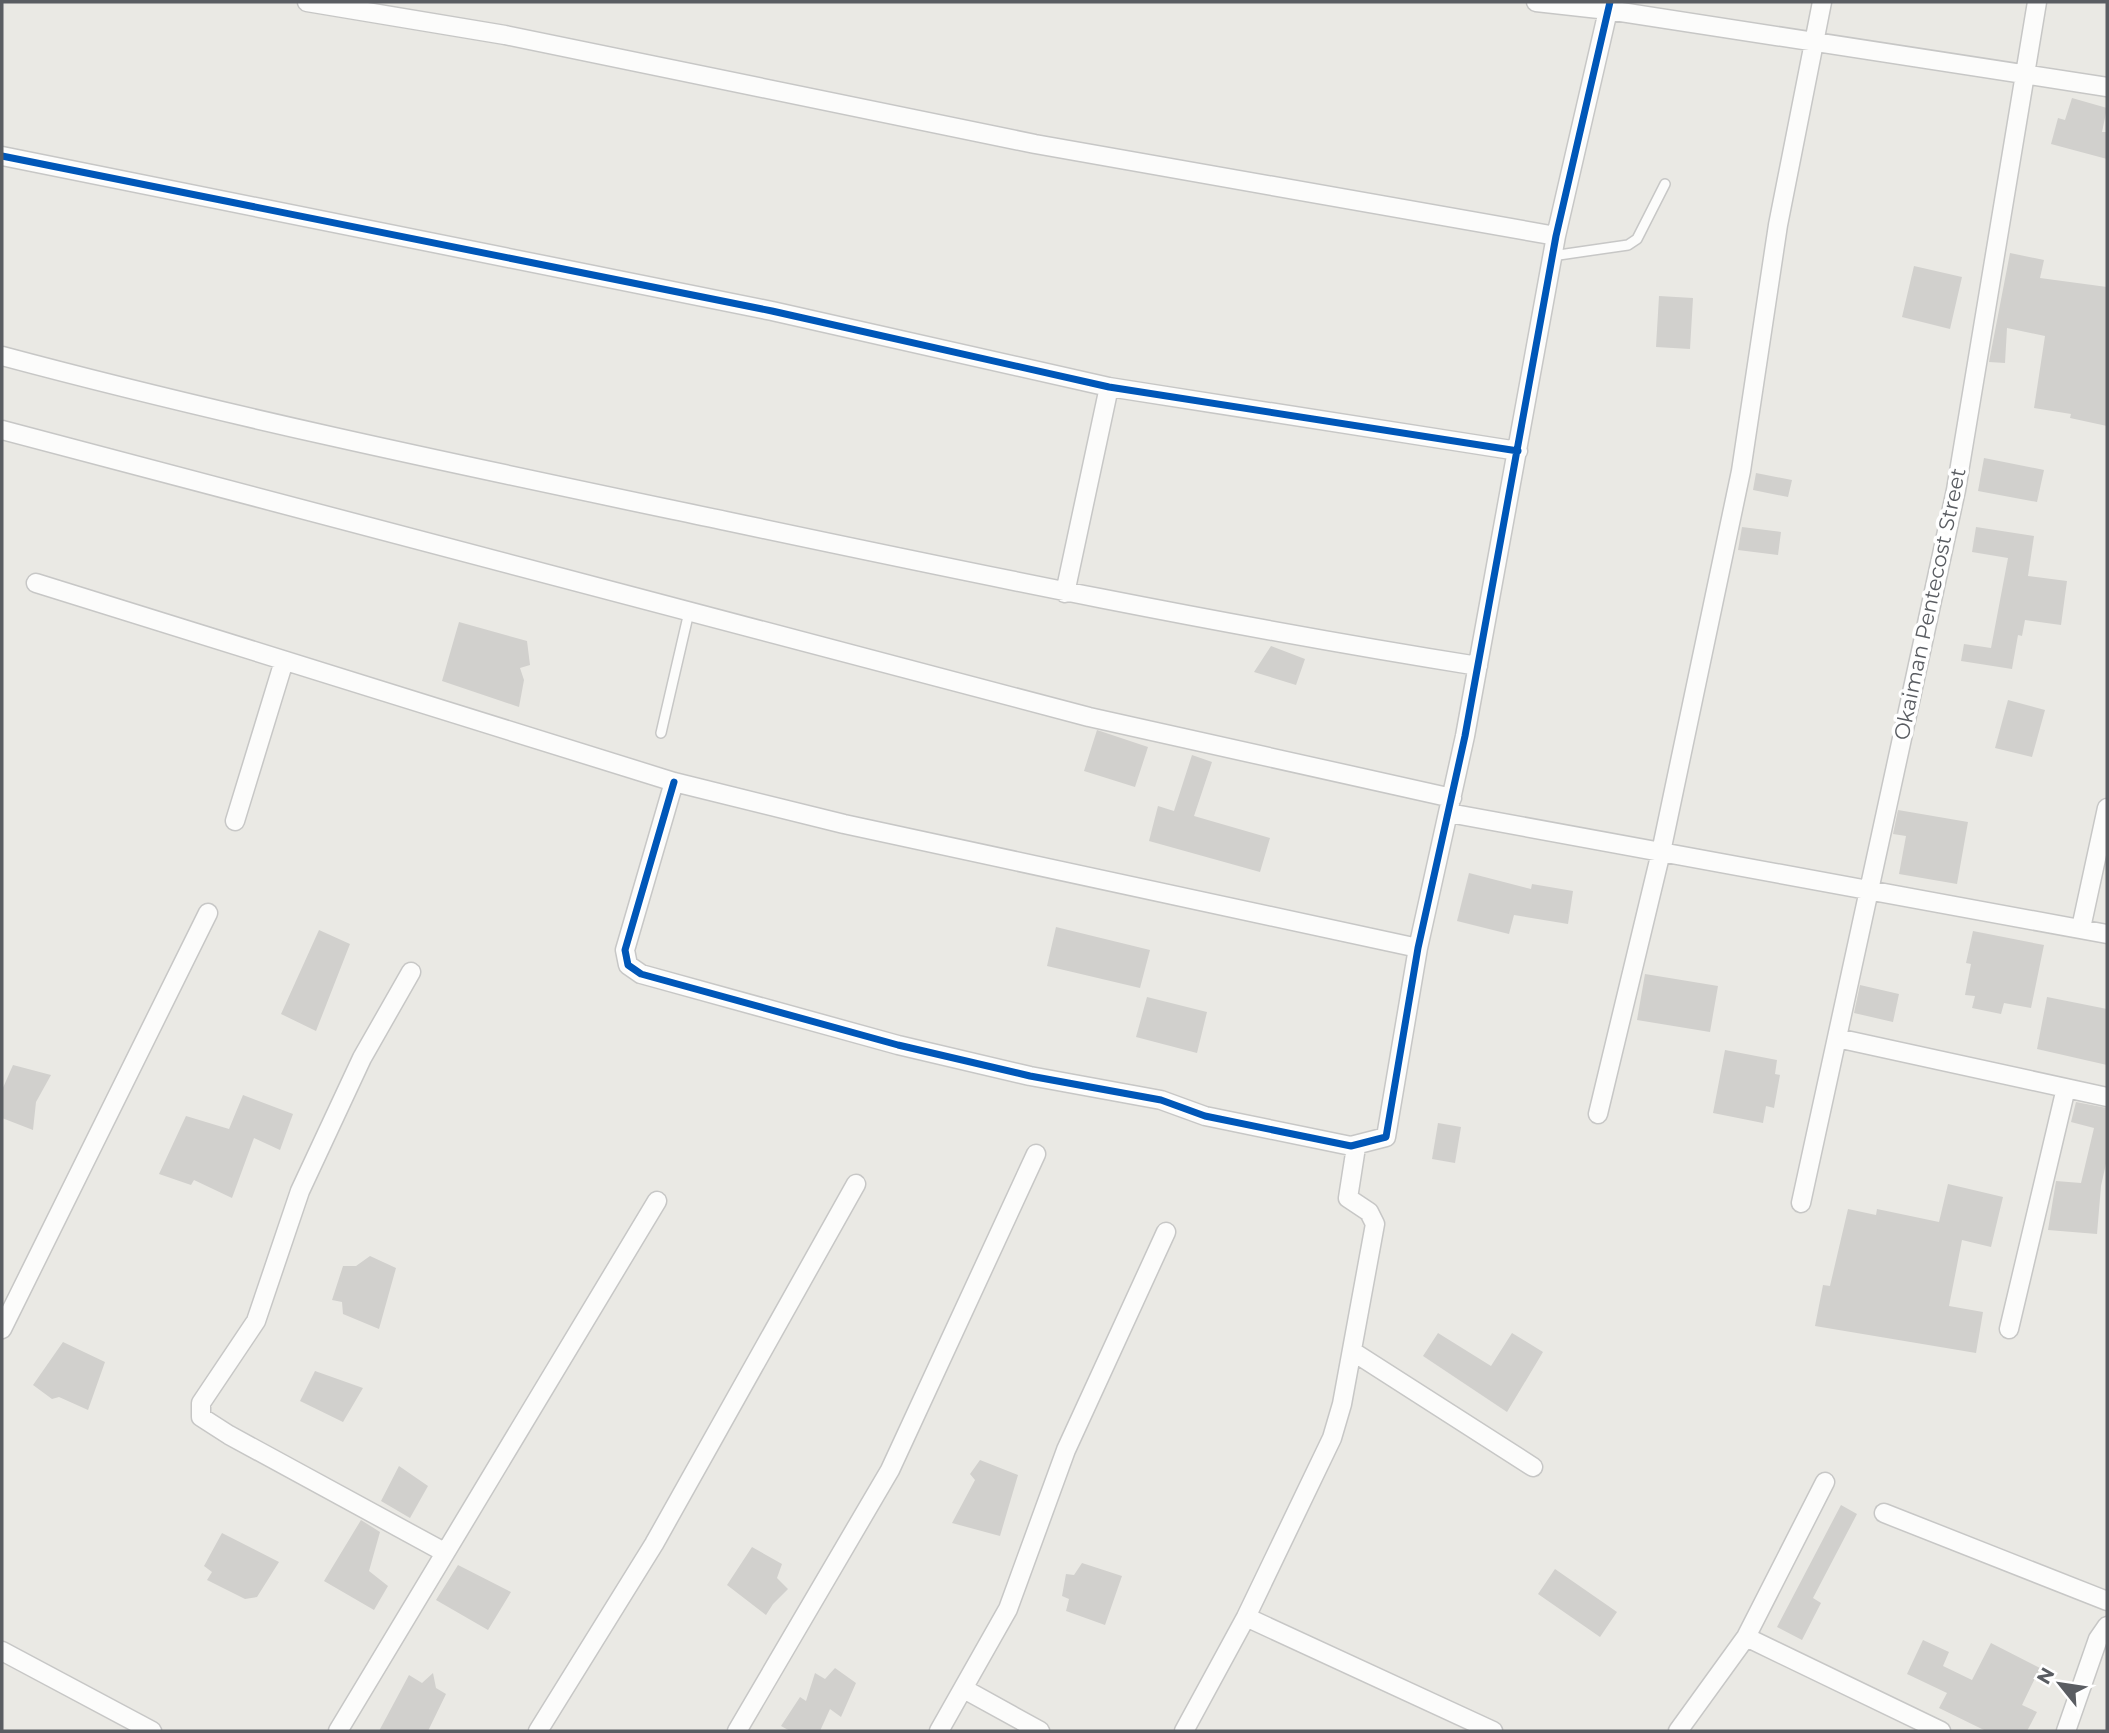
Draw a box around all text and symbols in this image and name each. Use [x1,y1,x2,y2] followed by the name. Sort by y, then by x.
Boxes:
[1888,466,1971,742] street label: Okaiman Pentecost Street
[2025,1649,2095,1719] north arrow
[2032,1663,2060,1688] text: N

